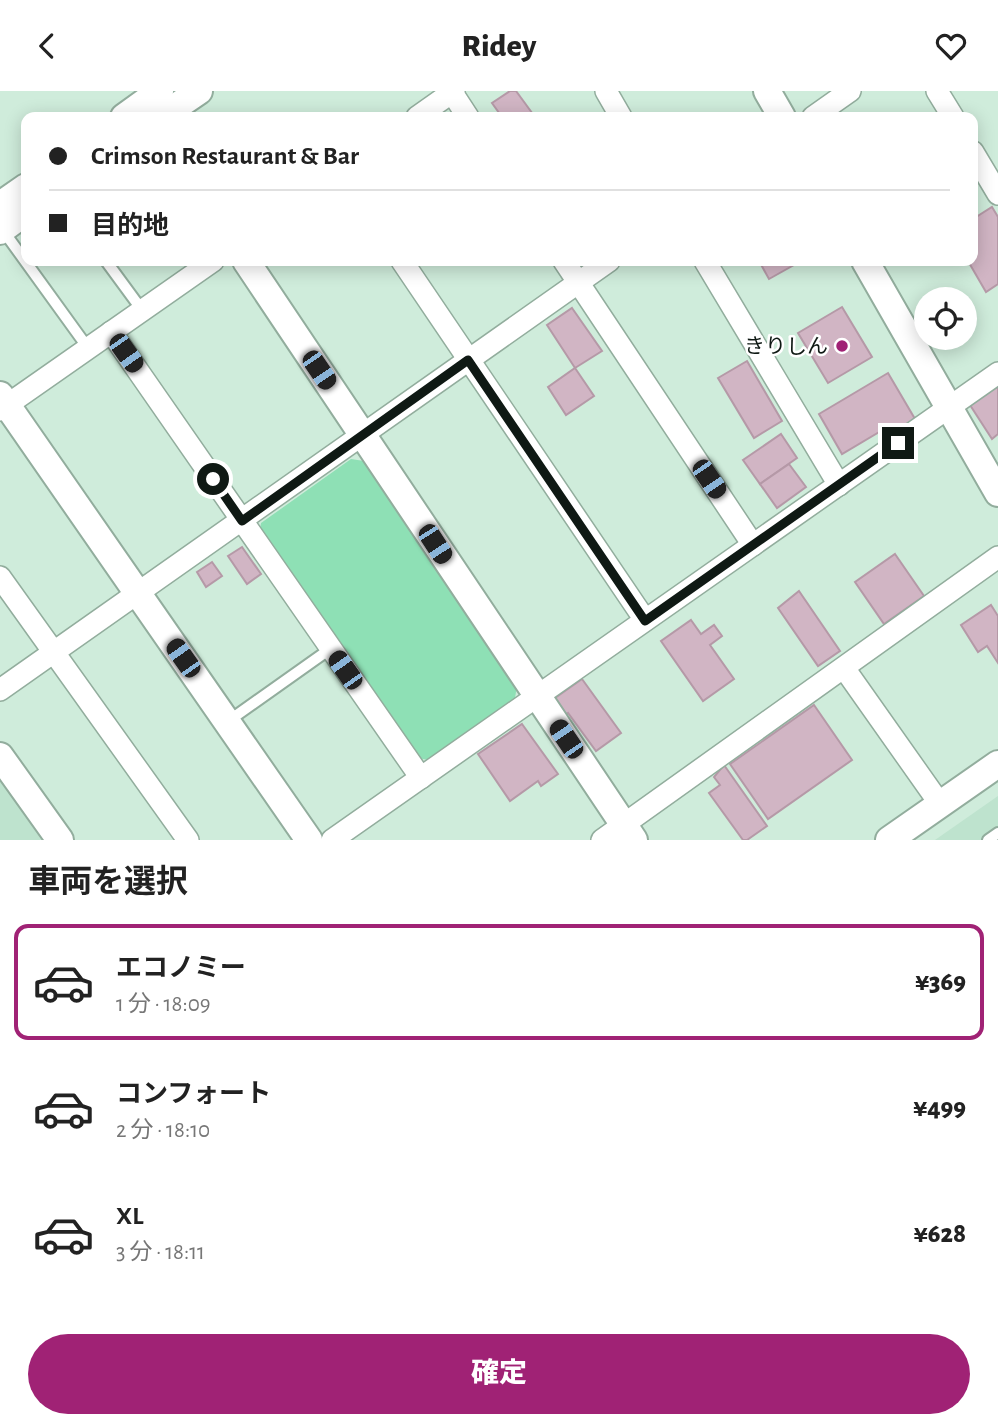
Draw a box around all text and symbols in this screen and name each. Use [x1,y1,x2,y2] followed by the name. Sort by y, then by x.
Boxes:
[28,27,66,65] icon: back
[932,27,970,65] icon: heart
[462,30,536,62] text: Ridey
[91,143,359,169] text: Crimson Restaurant & Bar
[91,213,169,239] text: 目的地
[914,287,977,350] map controls
[914,287,977,350] button: locate
[106,330,147,376] car
[744,336,828,357] place label: きりしん
[834,338,850,354] marker: きりしん
[299,347,340,393] car
[882,427,914,459] route end
[689,456,730,502] car
[197,463,229,495] route start
[415,521,456,567] car
[163,635,204,681] car
[325,647,366,693] car
[546,716,587,762] car
[28,866,188,898] text: 車両を選択
[32,951,95,1014] icon: car
[116,955,246,981] text: エコノミー
[915,969,966,995] text: ¥369
[116,993,211,1016] text: 1 分 · 18:09
[32,1077,95,1140] icon: car
[116,1081,271,1107] text: コンフォート
[913,1095,966,1121] text: ¥499
[116,1119,210,1142] text: 2 分 · 18:10
[32,1203,95,1266] icon: car
[116,1203,143,1229] text: XL
[914,1221,966,1247] text: ¥628
[116,1241,205,1264] text: 3 分 · 18:11
[28,1334,970,1414] button: 確定

